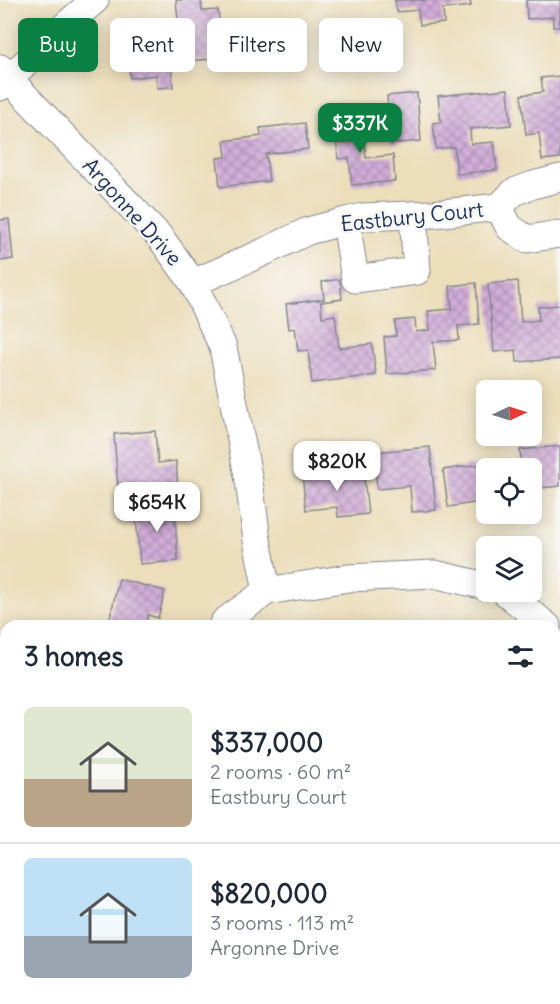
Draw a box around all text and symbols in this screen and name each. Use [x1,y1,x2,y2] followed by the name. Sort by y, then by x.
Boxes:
[18,18,98,72] chip: Buy
[110,18,195,72] chip: Rent
[207,18,307,72] chip: Filters
[319,18,403,72] chip: New
[318,103,402,154] pin: $337K
[332,110,388,135] text: $337K
[77,152,188,271] street label: Argonne Drive
[339,196,485,237] street label: Eastbury Court
[476,380,542,446] north arrow
[476,380,542,602] map controls
[295,441,379,492] pin: $820K
[307,448,367,473] text: $820K
[476,458,542,524] button: locate
[115,482,199,533] pin: $654K
[128,489,186,514] text: $654K
[476,536,542,602] button: layers
[24,640,123,673] text: 3 homes
[504,640,537,673] icon: filters
[210,726,323,759] text: $337,000
[72,731,144,803] icon: home
[210,759,351,784] text: 2 rooms · 60 m²
[210,784,347,809] text: Eastbury Court
[210,877,328,910] text: $820,000
[72,882,144,954] icon: home
[210,910,354,935] text: 3 rooms · 113 m²
[210,935,339,960] text: Argonne Drive

